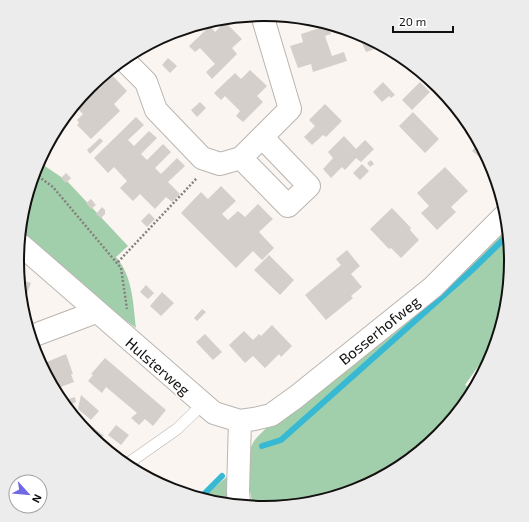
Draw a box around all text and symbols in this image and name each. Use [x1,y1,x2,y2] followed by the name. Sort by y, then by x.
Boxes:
[393,8,453,34] scale bar
[399,14,426,28] text: 20 m
[335,292,424,368] street label: Bosserhofweg
[122,333,194,399] street label: Hulsterweg
[8,474,48,514] north arrow
[30,492,45,505] text: N

